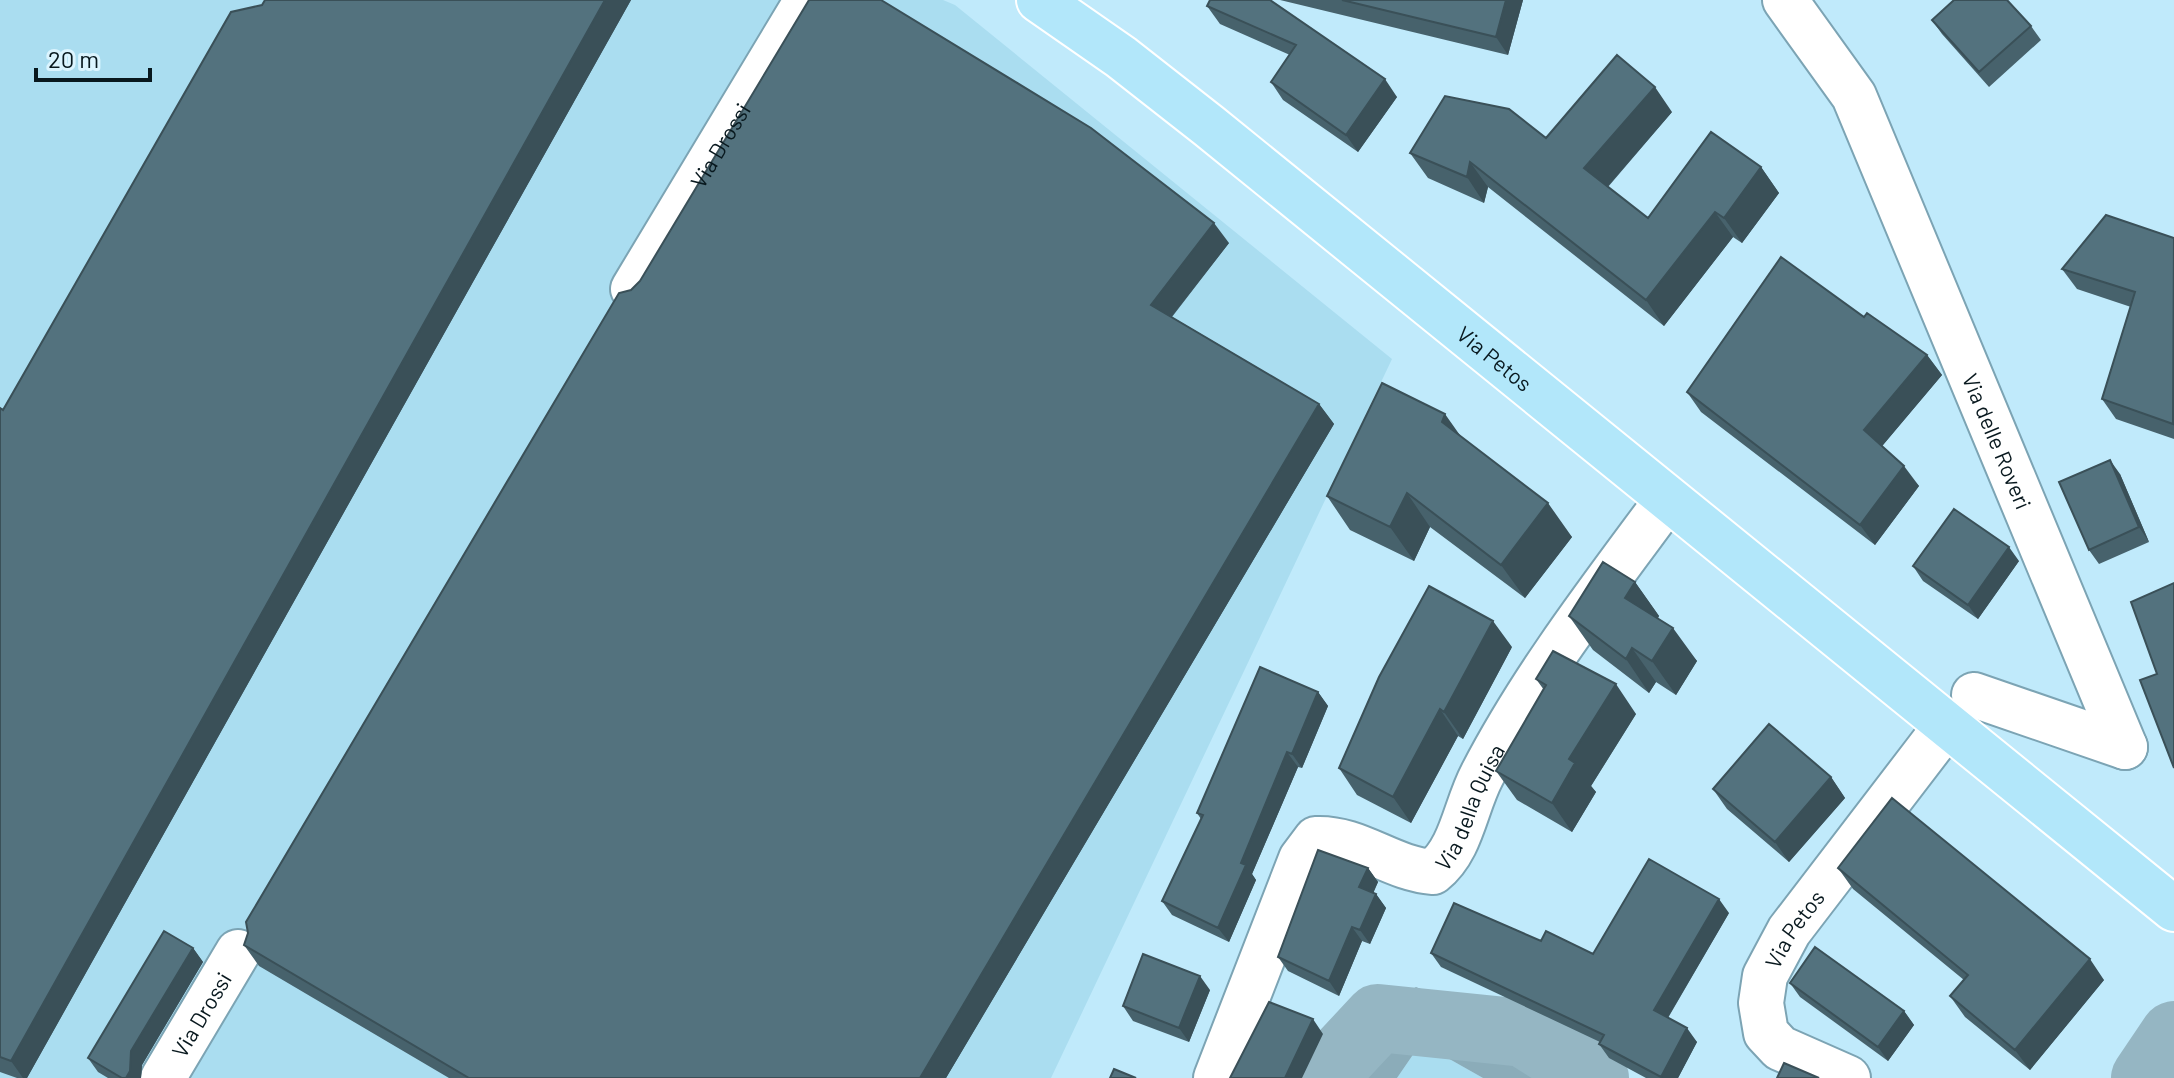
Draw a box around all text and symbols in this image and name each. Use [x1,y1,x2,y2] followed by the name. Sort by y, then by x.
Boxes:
[36,32,150,82] scale bar
[48,44,99,73] text: 20 m
[684,98,755,192] street label: Via Drossi
[1452,320,1538,396] street label: Via Petos
[1958,369,2037,513] street label: Via delle Roveri
[1429,739,1509,875] street label: Via della Quisa
[1759,884,1829,972] street label: Via Petos
[166,967,236,1062] street label: Via Drossi

